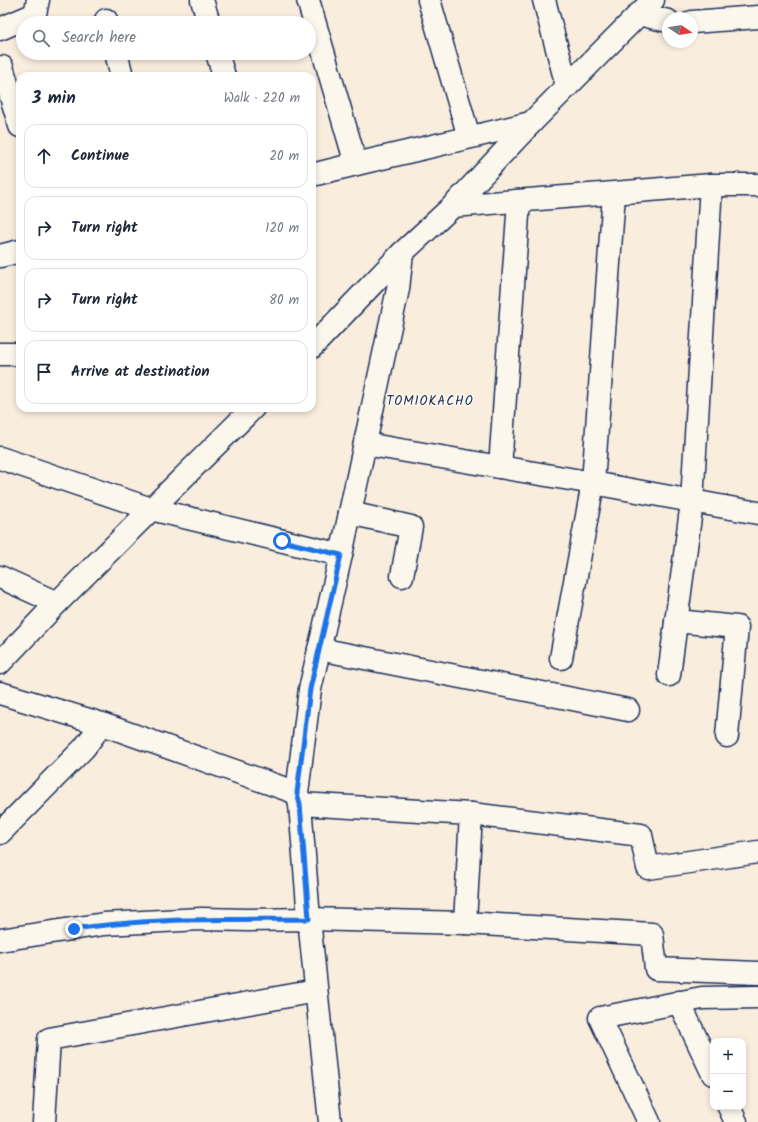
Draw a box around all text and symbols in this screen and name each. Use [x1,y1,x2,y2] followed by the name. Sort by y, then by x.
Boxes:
[662,12,698,48] north arrow
[16,16,316,60] search box
[62,26,136,50] text: Search here
[30,27,52,49] icon: search
[32,85,76,112] text: 3 min
[224,88,300,109] text: Walk · 220 m
[71,144,129,168] text: Continue
[33,145,55,167] icon: ahead
[269,146,299,167] text: 20 m
[71,216,138,240] text: Turn right
[33,217,55,239] icon: right
[265,218,299,239] text: 120 m
[71,288,138,312] text: Turn right
[33,289,55,311] icon: right
[269,290,299,311] text: 80 m
[71,360,210,384] text: Arrive at destination
[33,361,55,383] icon: arrive
[386,391,474,412] district label: TOMIOKACHO
[273,532,291,550] route start
[65,920,83,938] route end
[710,1038,746,1110] map controls
[710,1038,746,1074] button: +
[710,1074,746,1110] button: −

